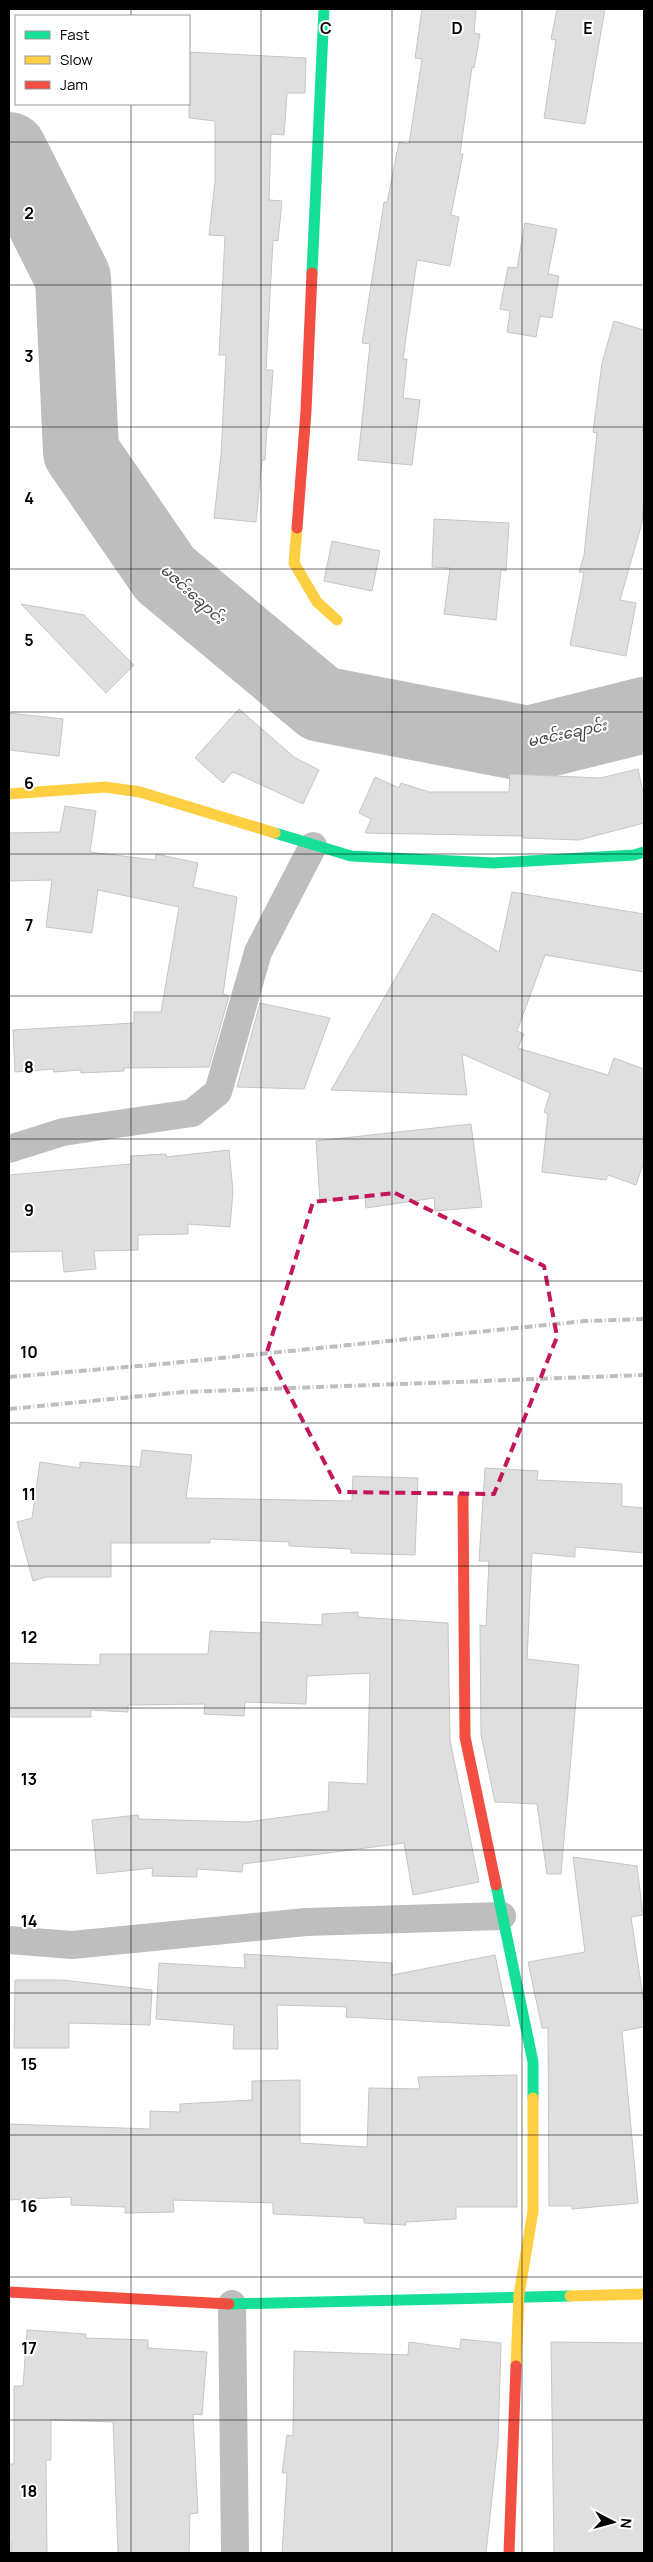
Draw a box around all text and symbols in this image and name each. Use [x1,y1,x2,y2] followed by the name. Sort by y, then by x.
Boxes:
[15,15,190,105] legend
[320,17,332,39] text: C
[451,17,463,39] text: D
[583,17,593,39] text: E
[60,24,89,45] text: Fast
[60,49,93,70] text: Slow
[60,74,88,95] text: Jam
[24,202,34,224] text: 2
[24,345,34,367] text: 3
[24,487,34,509] text: 4
[155,559,230,631] water label: မဇင်းချောင်း
[24,629,34,651] text: 5
[526,714,610,754] water label: မဇင်းချောင်း
[24,772,34,794] text: 6
[25,914,33,936] text: 7
[24,1056,34,1078] text: 8
[24,1199,34,1221] text: 9
[20,1341,38,1363] text: 10
[22,1483,36,1505] text: 11
[21,1626,37,1648] text: 12
[21,1768,37,1790] text: 13
[21,1910,37,1932] text: 14
[21,2053,37,2075] text: 15
[21,2195,38,2217] text: 16
[21,2337,37,2359] text: 17
[21,2480,37,2502] text: 18
[588,2497,638,2547] north arrow
[616,2517,636,2529] text: N

